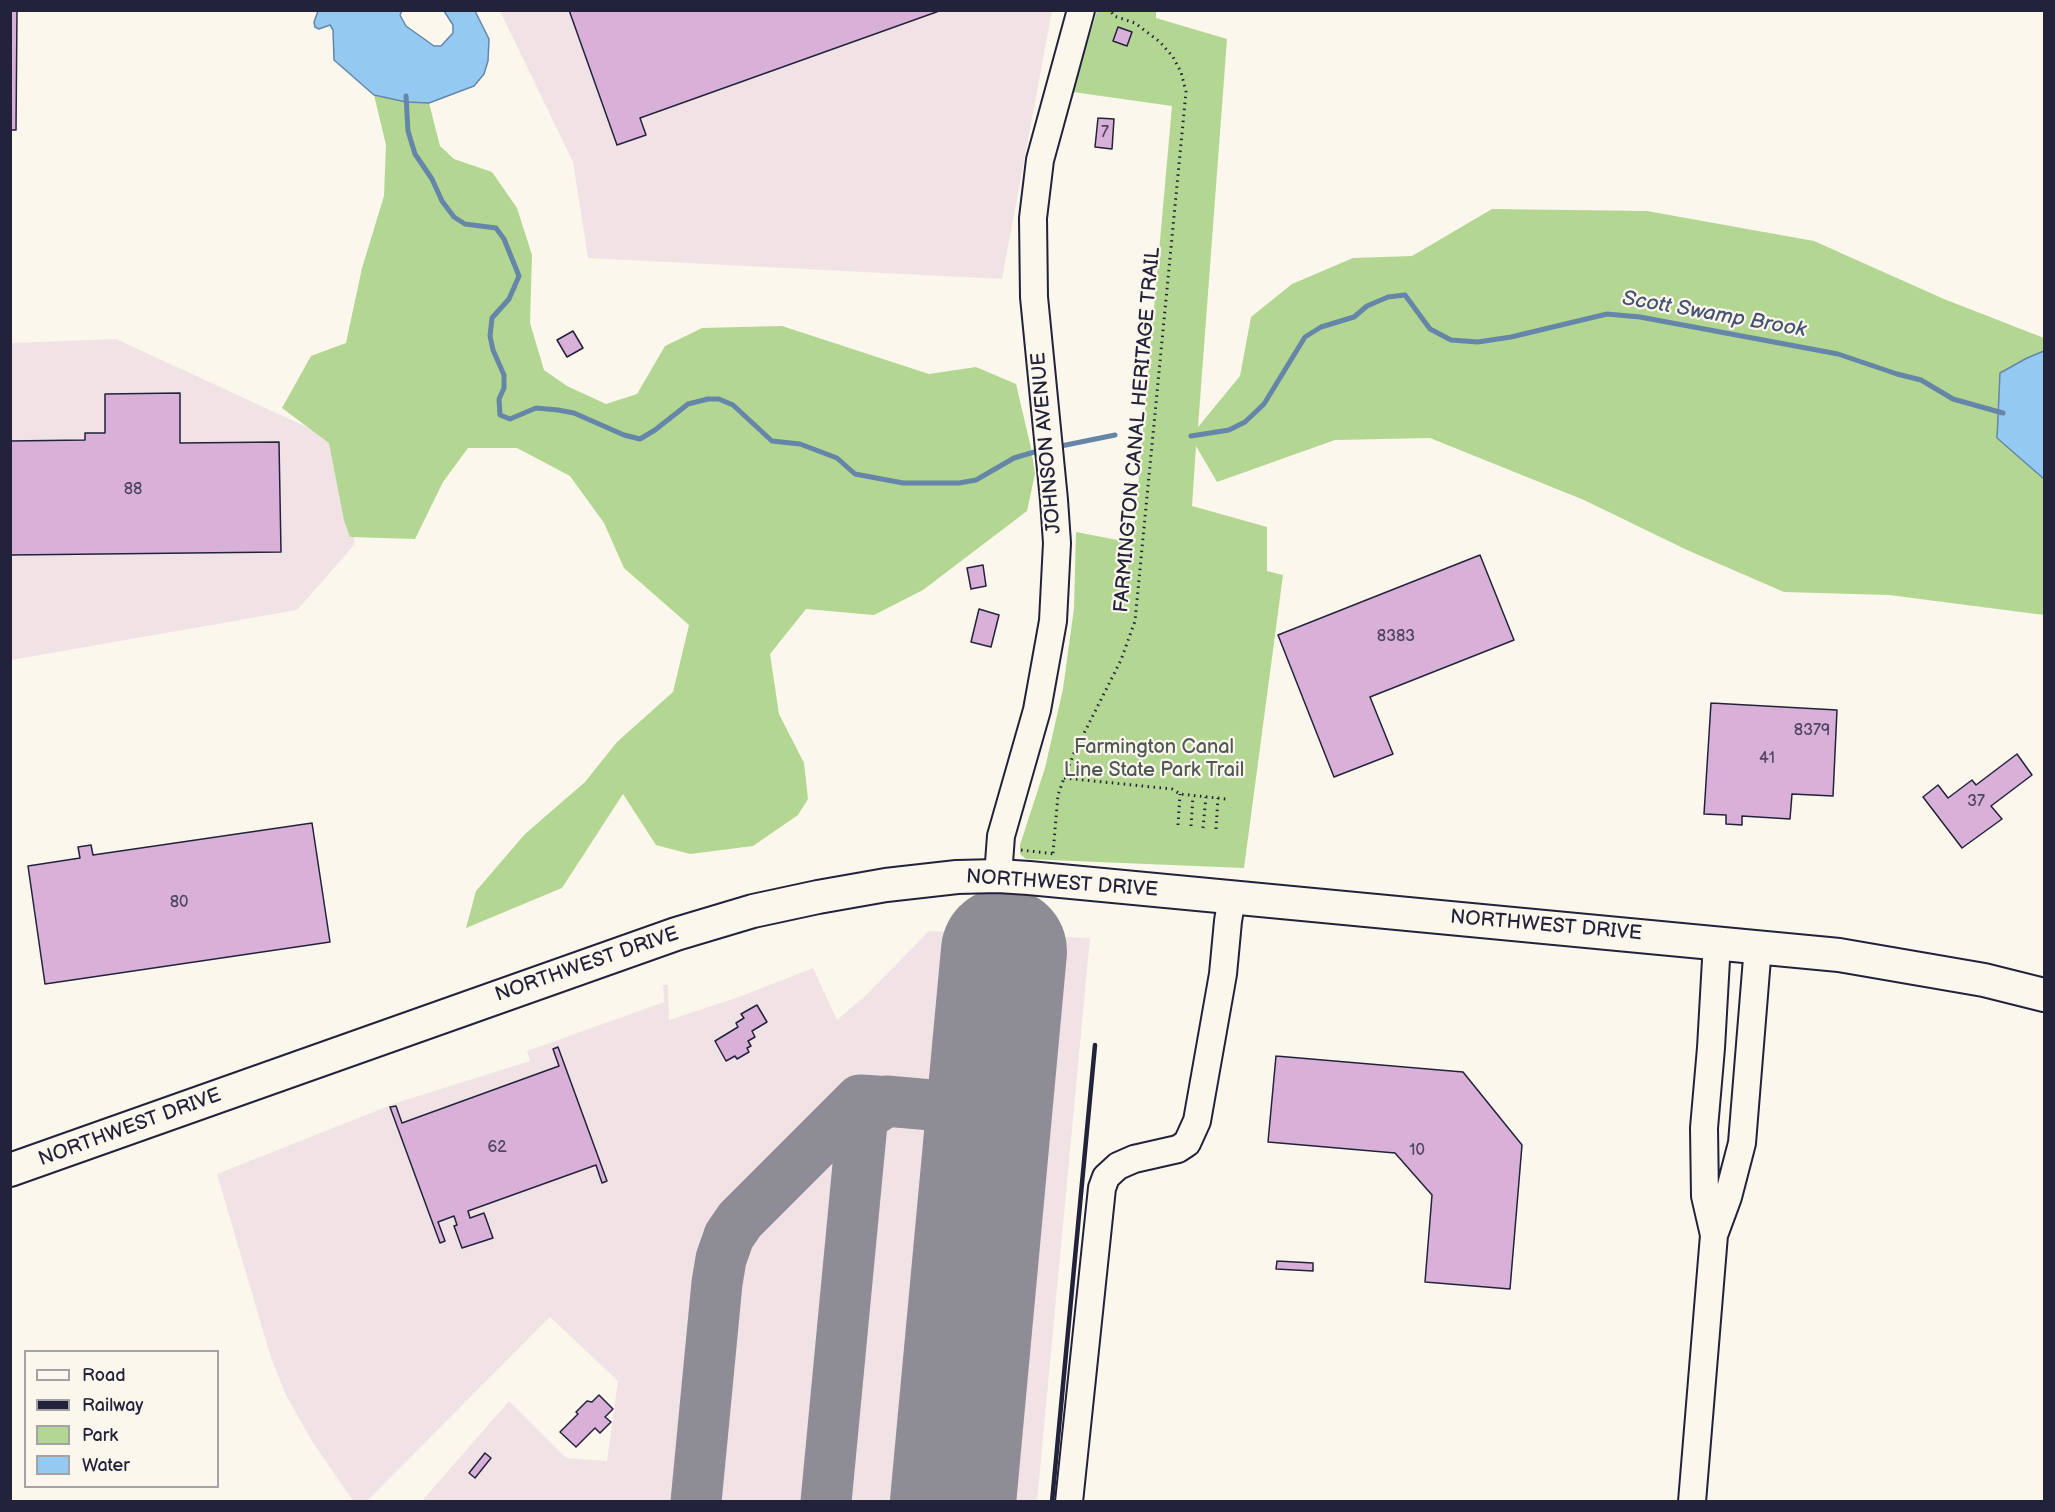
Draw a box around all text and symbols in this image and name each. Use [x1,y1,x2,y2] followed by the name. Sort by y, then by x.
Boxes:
[1101,123,1109,143] house number: 7
[1110,246,1166,614] street label: FARMINGTON CANAL HERITAGE TRAIL
[1620,286,1808,344] water label: Scott Swamp Brook
[1027,351,1067,535] street label: JOHNSON AVENUE
[124,480,142,500] house number: 88
[1377,627,1415,647] house number: 8383
[1794,721,1830,741] house number: 8379
[1064,736,1244,783] park label: Farmington Canal Line State Park Trail
[1759,749,1775,769] house number: 41
[1967,792,1985,812] house number: 37
[965,865,1159,903] street label: NORTHWEST DRIVE
[170,893,188,913] house number: 80
[1449,906,1643,946] street label: NORTHWEST DRIVE
[492,922,682,1008] street label: NORTHWEST DRIVE
[35,1084,225,1172] street label: NORTHWEST DRIVE
[487,1138,507,1158] house number: 62
[1409,1141,1425,1161] house number: 10
[24,1350,219,1488] legend
[82,1365,126,1386] text: Road
[82,1395,144,1416] text: Railway
[82,1425,118,1446] text: Park
[82,1455,130,1476] text: Water

